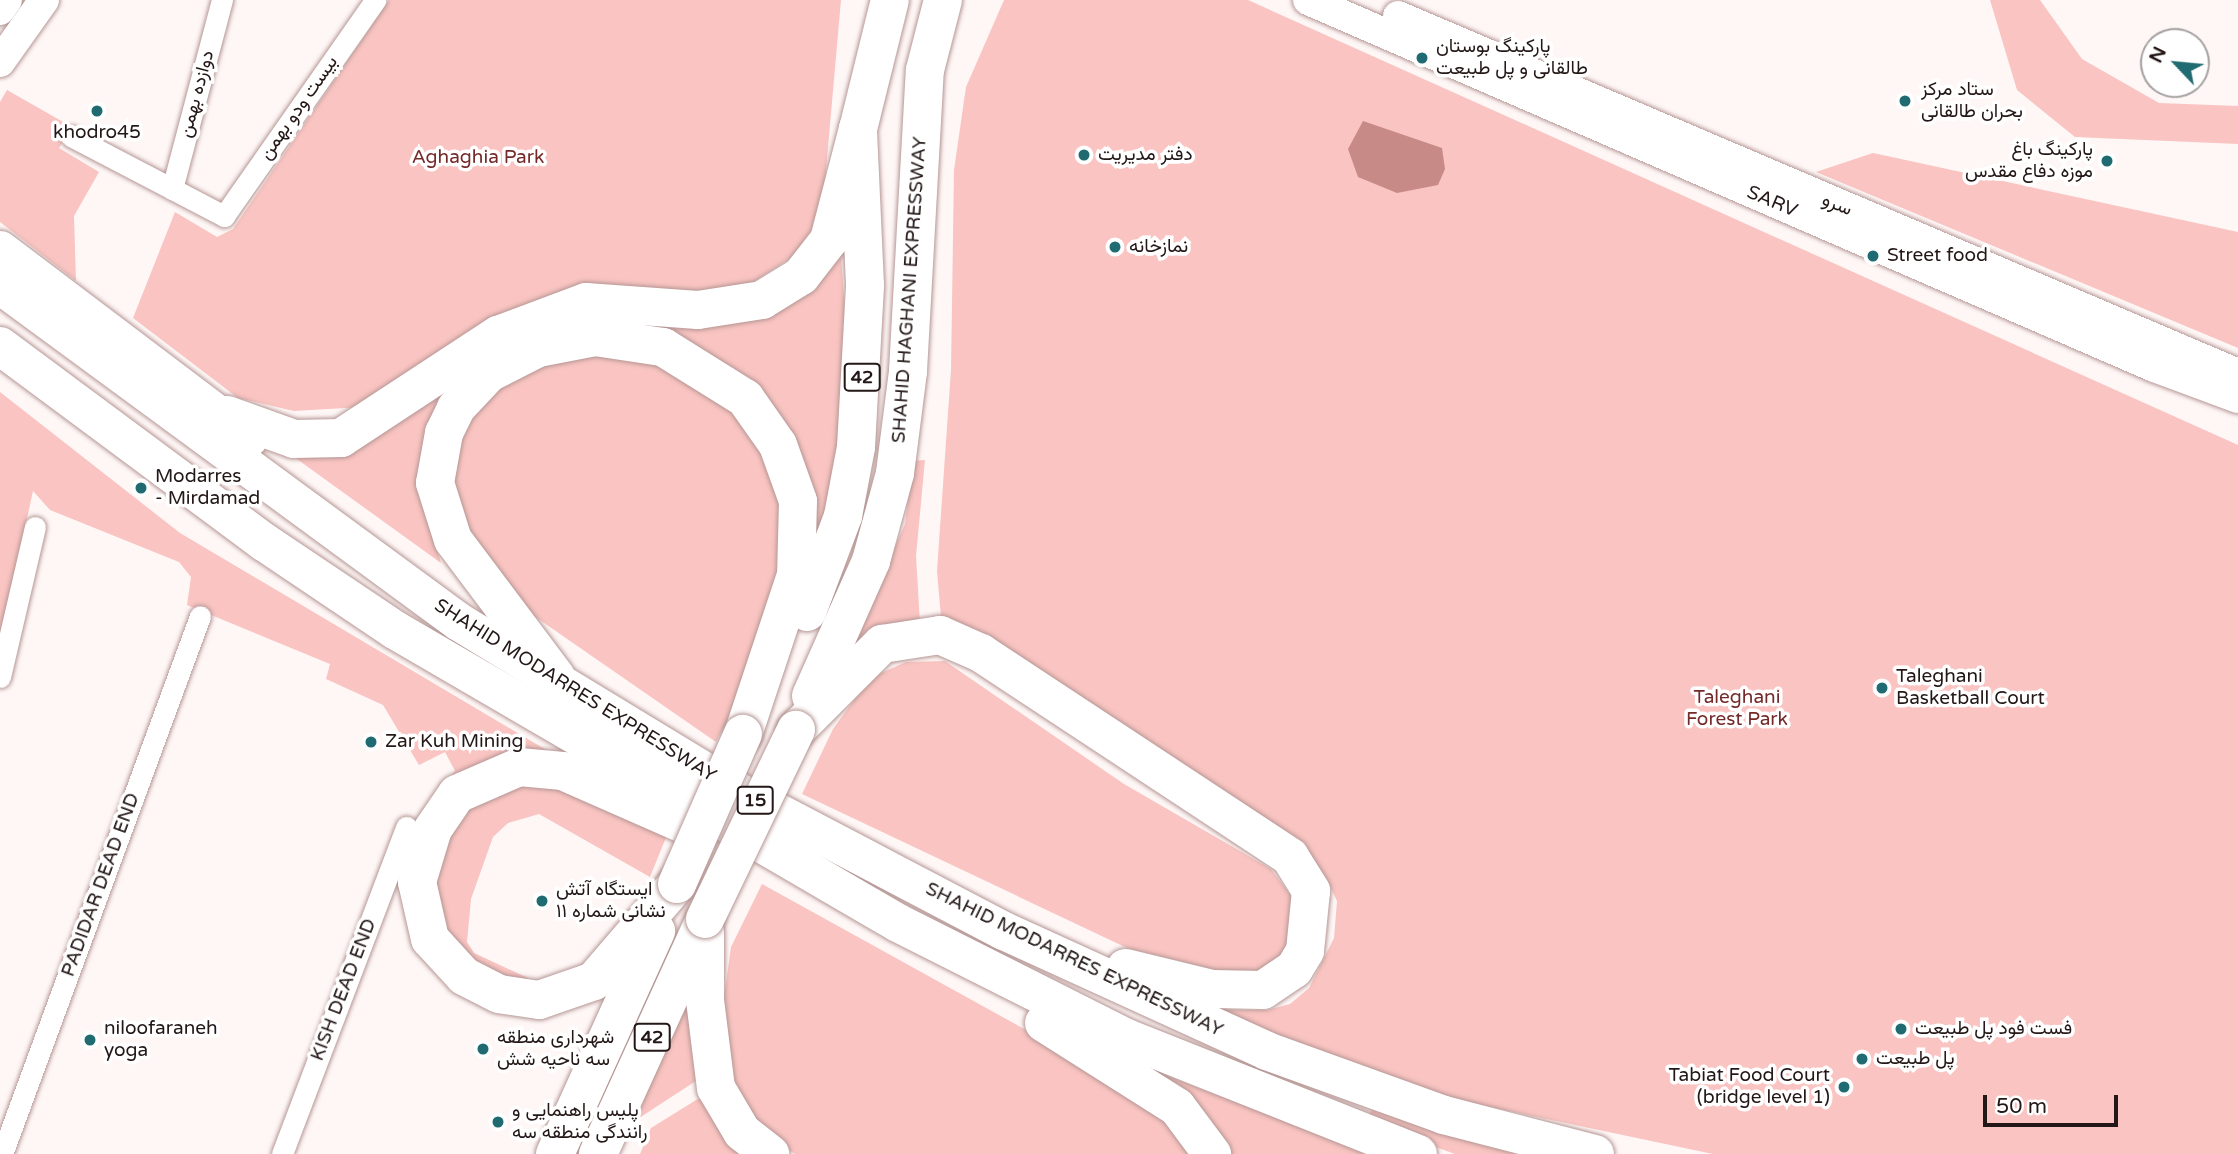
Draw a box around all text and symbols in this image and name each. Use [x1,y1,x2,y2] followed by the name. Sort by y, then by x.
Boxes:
[2140,28,2210,98] north arrow
[1436,36,1588,80] place label: پارکینگ بوستان طالقانی و پل طبیعت
[2145,43,2171,66] text: N
[174,48,220,140] street label: دوازده بهمن
[1414,50,1430,66] marker: پارکینگ بوستان طالقانی و پل طبیعت
[255,52,343,164] street label: بیست ودو بهمن
[1921,79,2023,123] place label: ستاد مرکز بحران طالقانی
[1895,91,1915,111] marker: ستاد مرکز بحران طالقانی
[89,103,105,119] marker: khodro45
[53,122,141,144] place label: khodro45
[888,136,932,444] street label: SHAHID HAGHANI EXPRESSWAY
[1965,139,2093,183] place label: پارکینگ باغ موزه دفاع مقدس
[1098,144,1193,166] place label: دفتر مدیریت
[412,147,544,169] park label: Aghaghia Park
[1076,147,1092,163] marker: دفتر مدیریت
[2099,153,2115,169] marker: پارکینگ باغ موزه دفاع مقدس
[1743,181,1801,223] street label: SARV
[1819,189,1855,221] street label: سرو
[1129,236,1188,258] place label: نمازخانه
[1107,239,1123,255] marker: نمازخانه
[1887,245,1988,267] place label: Street food
[1865,248,1881,264] marker: Street food
[843,362,881,391] road number: 42
[155,466,260,510] place label: Modarres - Mirdamad
[133,480,149,496] marker: Modarres - Mirdamad
[430,594,720,788] street label: SHAHID MODARRES EXPRESSWAY
[1896,666,2045,710] place label: Taleghani Basketball Court
[1874,680,1890,696] marker: Taleghani Basketball Court
[1686,687,1788,731] park label: Taleghani Forest Park
[385,731,524,753] place label: Zar Kuh Mining
[363,734,379,750] marker: Zar Kuh Mining
[736,786,774,814] road number: 15
[57,790,145,980] street label: PADIDAR DEAD END
[922,878,1226,1042] street label: SHAHID MODARRES EXPRESSWAY
[556,879,666,923] place label: ایستگاه آتش نشانی شماره ۱۱
[534,893,550,909] marker: ایستگاه آتش نشانی شماره ۱۱
[306,916,382,1064] street label: KISH DEAD END
[104,1018,218,1062] place label: niloofaraneh yoga
[1915,1018,2072,1040] place label: فست فود پل طبیعت
[1893,1021,1909,1037] marker: فست فود پل طبیعت
[633,1022,671,1052] road number: 42
[497,1027,614,1071] place label: شهرداری منطقه سه ناحیه شش
[82,1032,98,1048] marker: niloofaraneh yoga
[475,1041,491,1057] marker: شهرداری منطقه سه ناحیه شش
[1876,1048,1955,1070] place label: پل طبیعت
[1854,1051,1870,1067] marker: پل طبیعت
[1669,1065,1830,1109] place label: Tabiat Food Court (bridge level 1)
[1836,1079,1852,1095] marker: Tabiat Food Court (bridge level 1)
[1986,1080,2121,1124] scale bar
[1996,1094,2047,1119] text: 50 m
[512,1100,647,1144] place label: پلیس راهنمایی و رانندگی منطقه سه
[490,1114,506,1130] marker: پلیس راهنمایی و رانندگی منطقه سه

